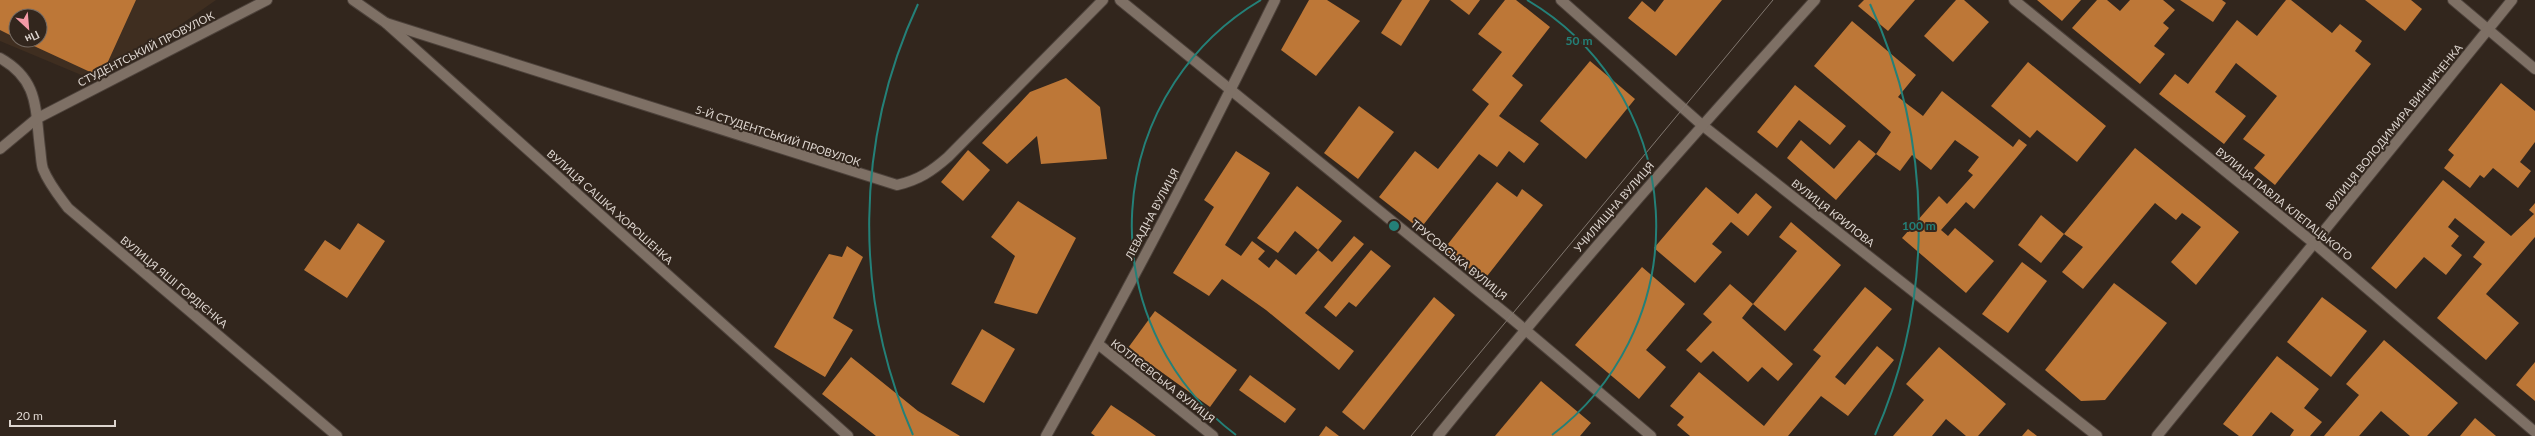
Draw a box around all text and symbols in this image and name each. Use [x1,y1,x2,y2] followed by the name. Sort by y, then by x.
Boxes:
[8,8,48,48] north arrow
[75,8,217,89] street label: СТУДЕНТСЬКИЙ ПРОВУЛОК
[23,28,42,46] text: Пн
[1566,33,1592,48] text: 50 m
[2323,41,2465,212] street label: ВУЛИЦЯ ВОЛОДИМИРА ВИННИЧЕНКА
[694,103,863,169] street label: 5-Й СТУДЕНТСЬКИЙ ПРОВУЛОК
[2213,144,2355,263] street label: ВУЛИЦЯ ПАВЛА КЛЕПАЦЬКОГО
[545,147,676,267] street label: ВУЛИЦЯ САШКА ХОРОШЕНКА
[1571,159,1656,254] street label: УЧИЛИЩНА ВУЛИЦЯ
[1121,166,1181,263] street label: ЛЕВАДНА ВУЛИЦЯ
[1789,176,1878,249] street label: ВУЛИЦЯ КРИЛОВА
[1409,217,1510,302] street label: ТРУСОВСЬКА ВУЛИЦЯ
[1902,218,1936,233] text: 100 m
[1387,219,1401,233] centre of rings
[118,233,231,331] street label: ВУЛИЦЯ ЯШІ ГОРДІЄНКА
[1109,336,1218,425] street label: КОТЛЄЄВСЬКА ВУЛИЦЯ
[10,402,115,428] scale bar
[16,408,43,423] text: 20 m

